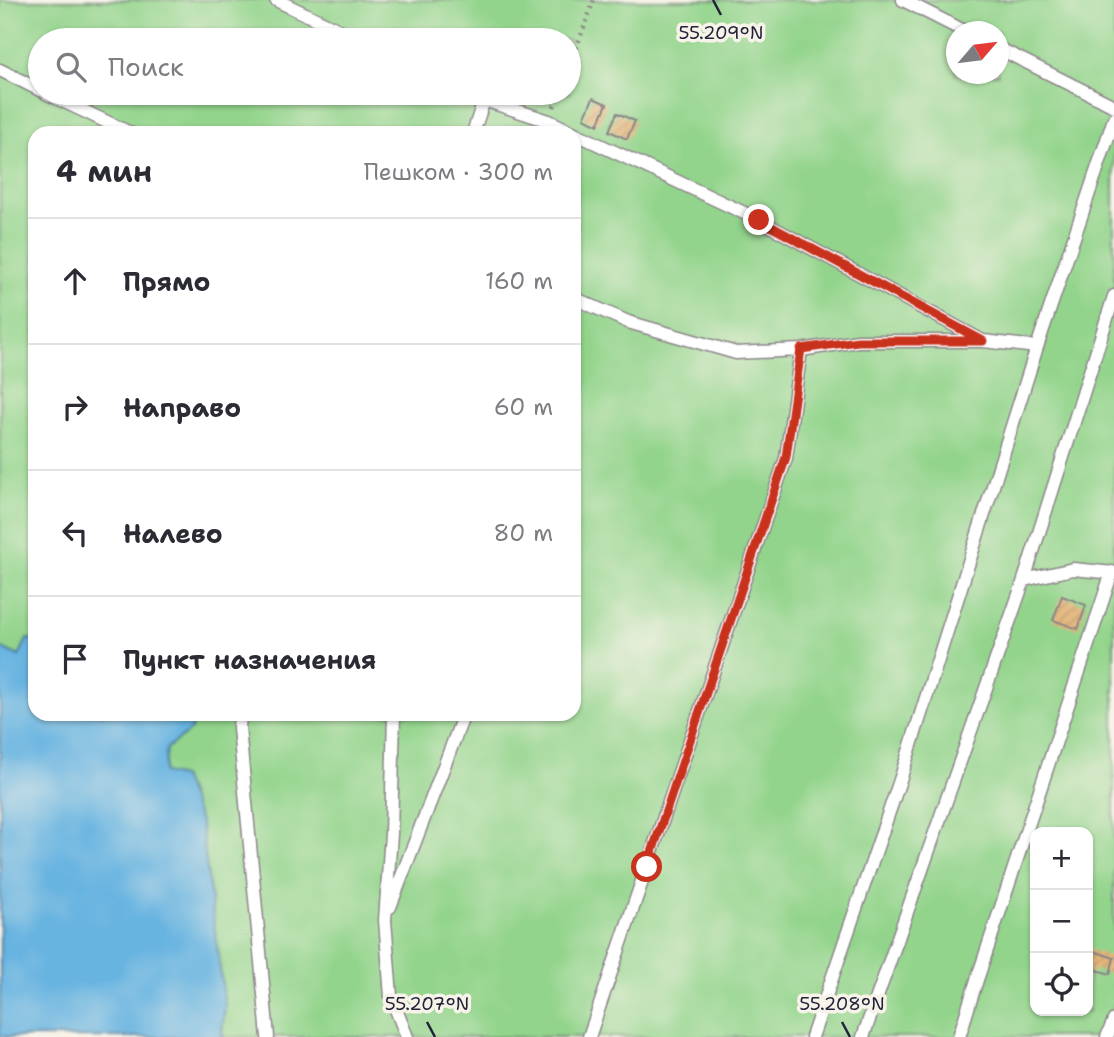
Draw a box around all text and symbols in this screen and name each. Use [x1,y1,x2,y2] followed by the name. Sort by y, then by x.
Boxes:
[678,21,764,45] text: 55.209°N
[946,21,1009,84] north arrow
[28,28,581,105] search box
[52,48,90,86] icon: search
[108,49,184,84] text: Поиск
[56,151,152,192] text: 4 мин
[364,157,553,187] text: Пешком · 300 m
[743,204,774,235] route end
[56,262,94,300] icon: ahead
[123,264,211,299] text: Прямо
[485,266,553,296] text: 160 m
[56,388,94,426] icon: right
[123,390,241,425] text: Направо
[494,392,553,422] text: 60 m
[56,514,94,552] icon: left
[123,516,223,551] text: Налево
[494,518,553,548] text: 80 m
[56,640,94,678] icon: arrive
[123,642,376,677] text: Пункт назначения
[1030,827,1093,1016] map controls
[1030,827,1093,890] button: +
[631,851,662,882] route start
[1030,890,1093,953] button: −
[1030,953,1093,1016] button: locate
[385,992,469,1016] text: 55.207°N
[799,992,885,1016] text: 55.208°N

